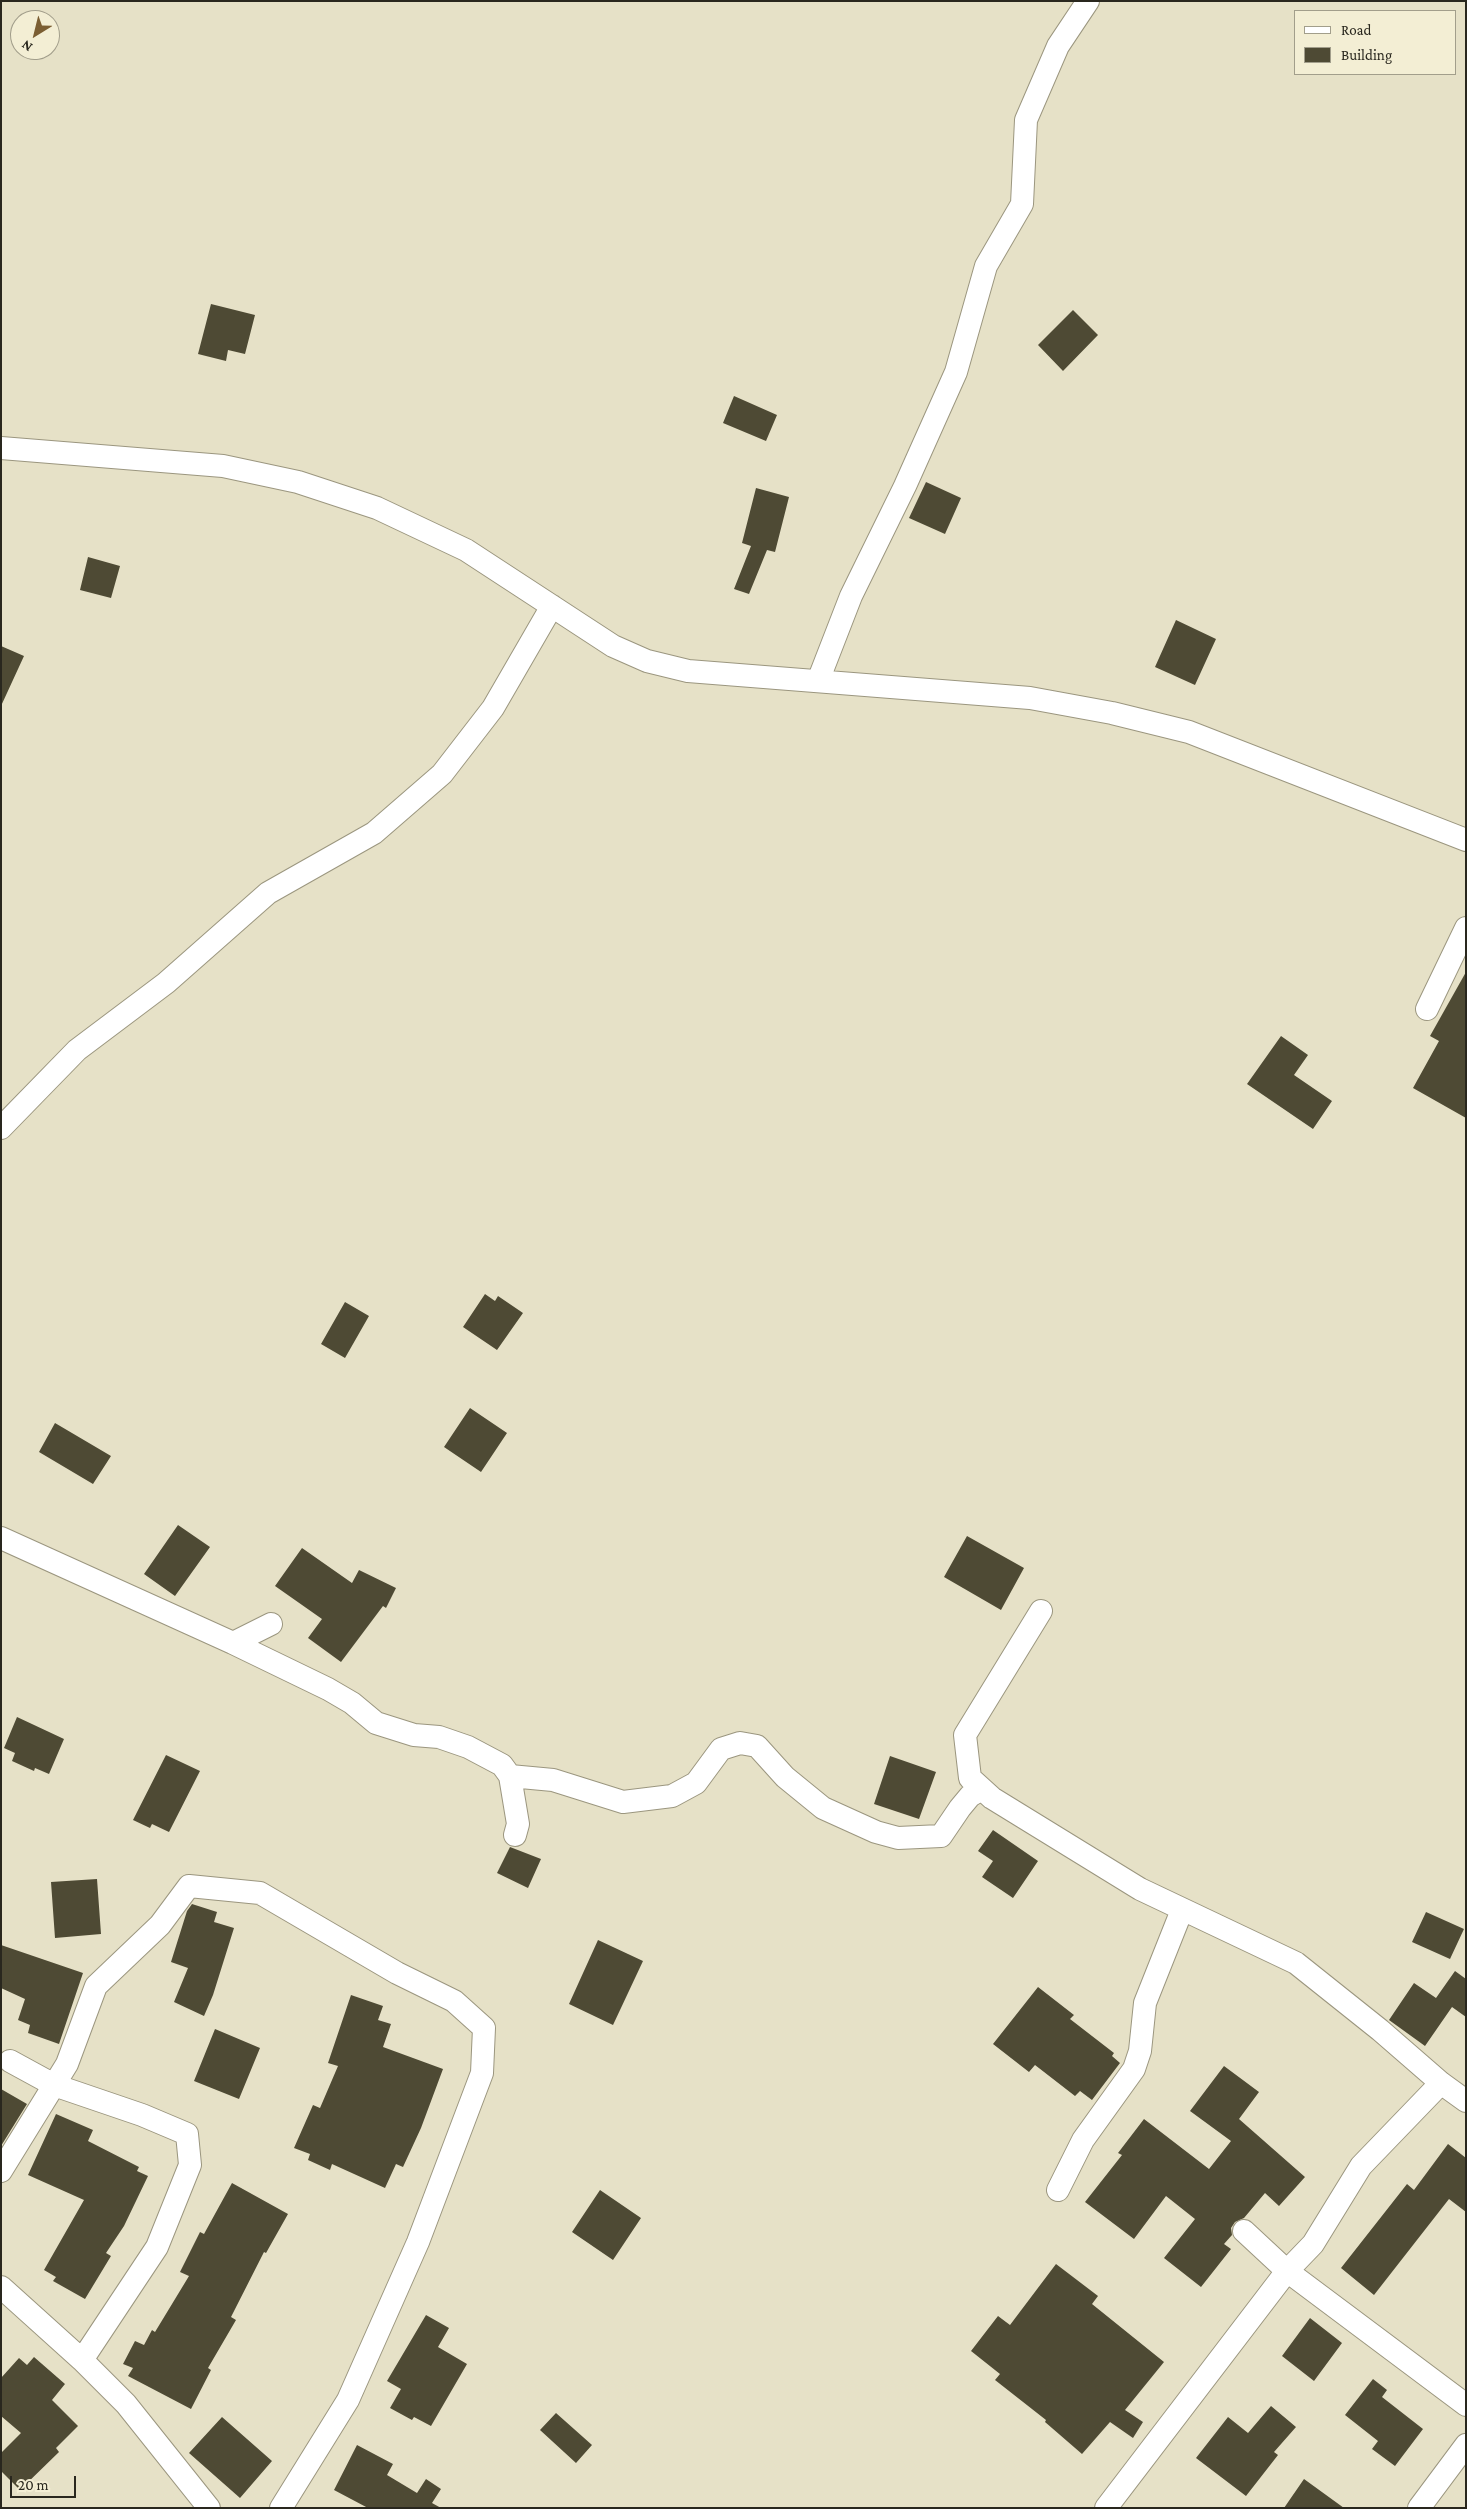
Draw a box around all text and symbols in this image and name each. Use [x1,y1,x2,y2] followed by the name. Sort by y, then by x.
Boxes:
[10,10,60,60] north arrow
[1294,10,1457,75] legend
[1341,22,1371,38] text: Road
[18,37,35,56] text: N
[1341,47,1392,63] text: Building
[12,2466,79,2498] scale bar
[18,2477,49,2493] text: 20 m

